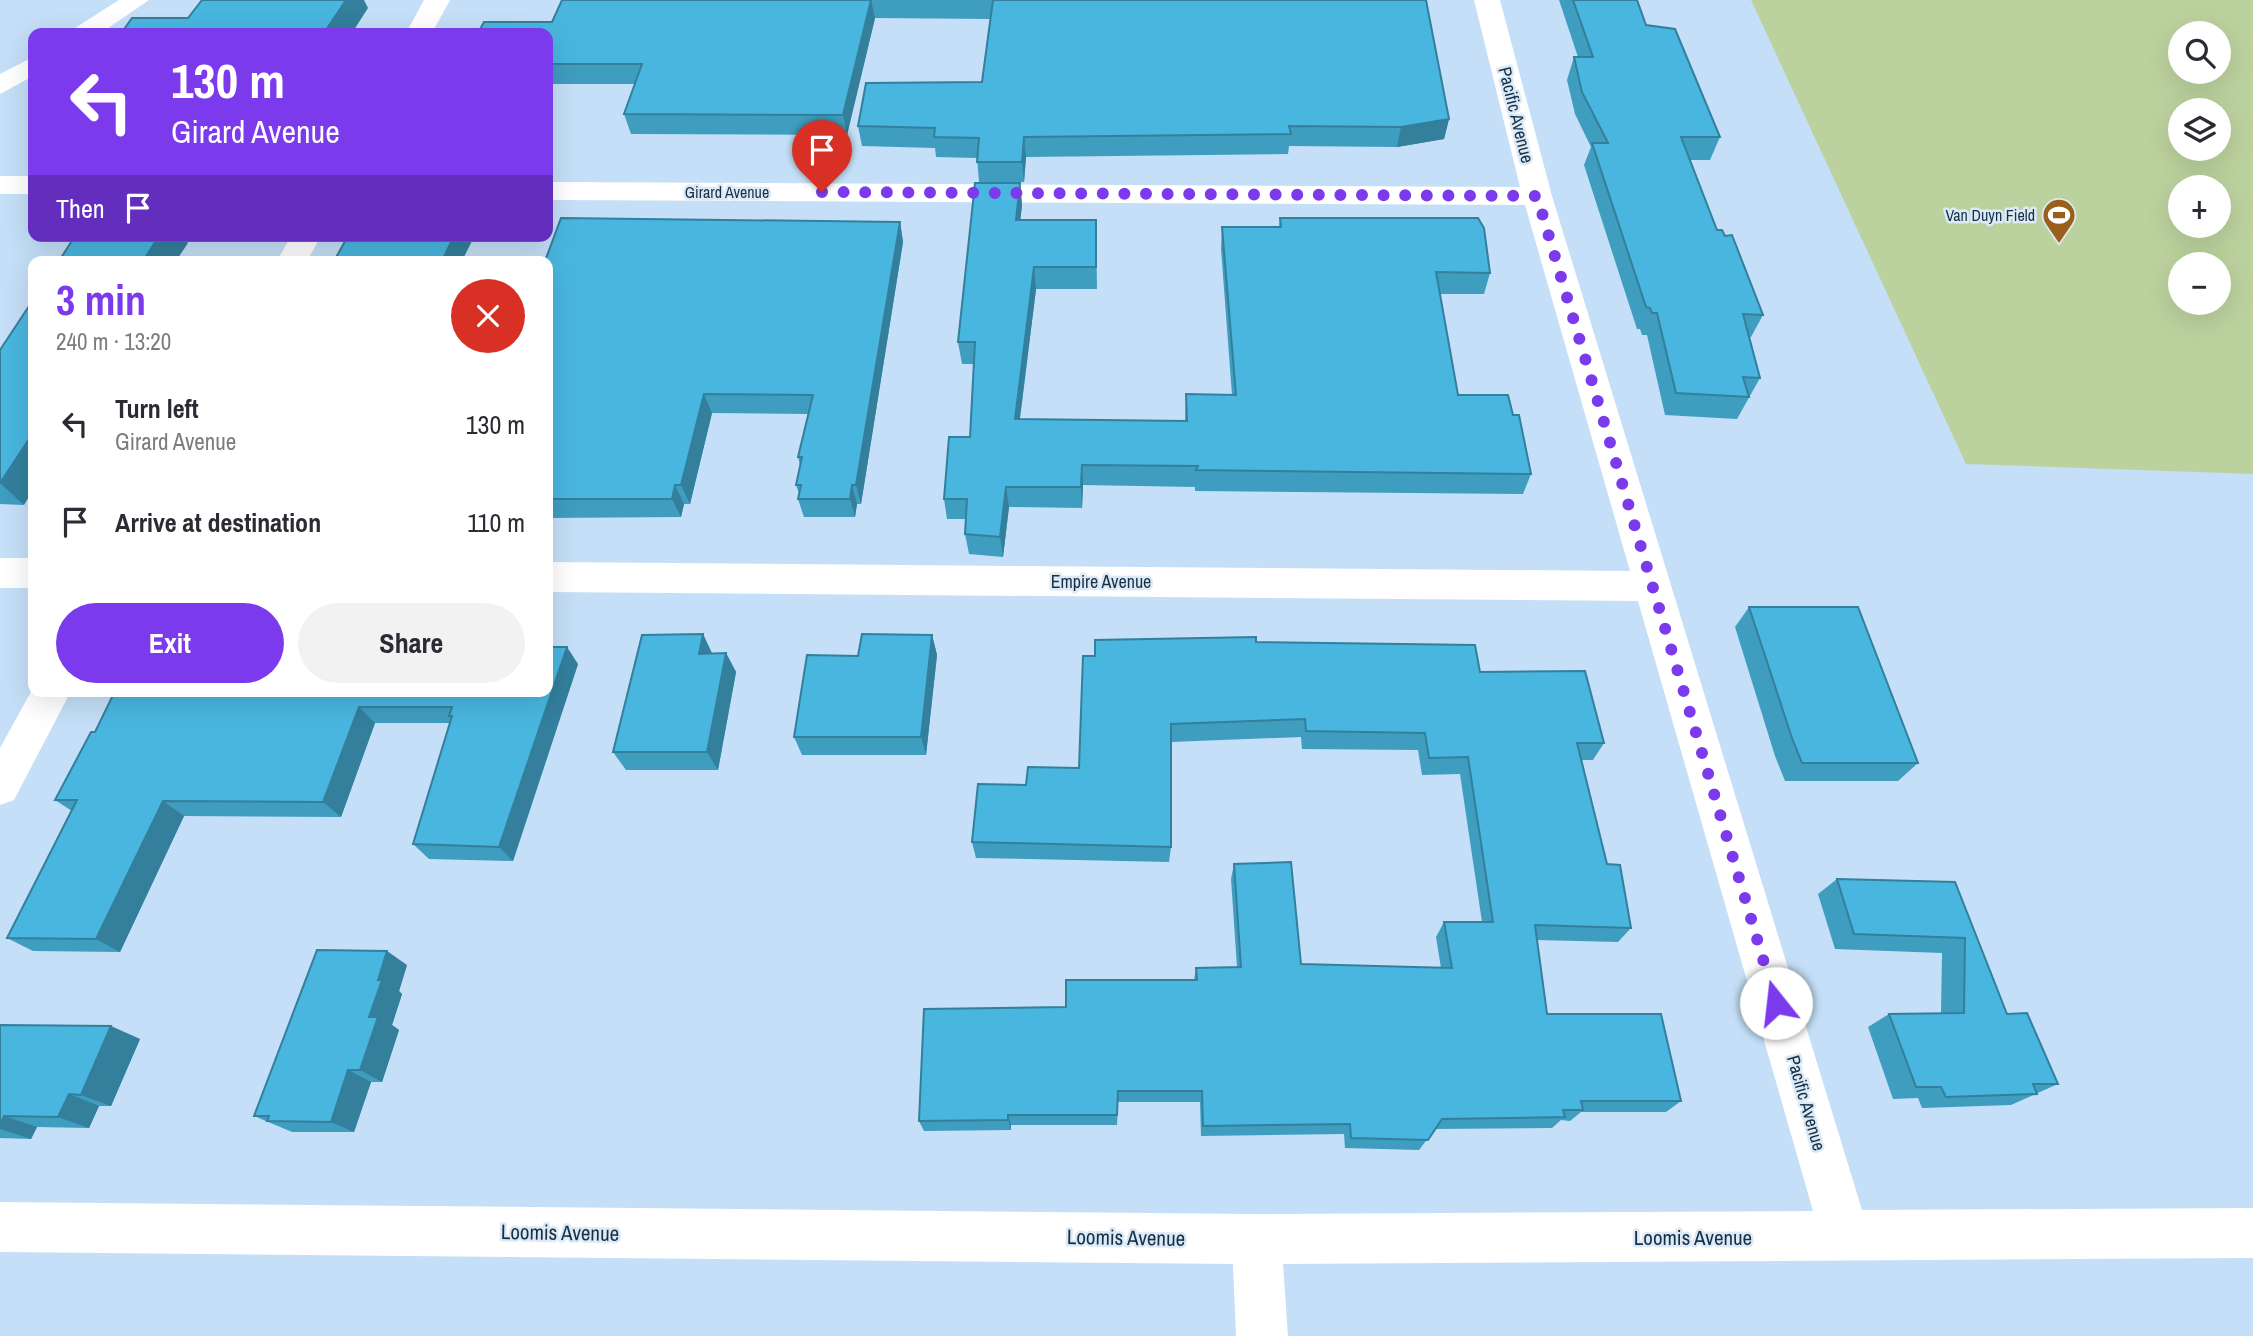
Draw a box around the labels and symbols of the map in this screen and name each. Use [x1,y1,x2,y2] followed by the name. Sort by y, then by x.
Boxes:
[1492,64,1540,166] street label: Pacific Avenue
[792,120,852,192] pin
[685,181,769,203] street label: Girard Avenue
[2040,196,2078,245] sports icon: Van Duyn Field
[1946,204,2035,226] place label: Van Duyn Field
[1051,569,1151,594] street label: Empire Avenue
[1739,966,1813,1040] position arrow
[1781,1052,1832,1154] street label: Pacific Avenue
[501,1217,619,1248] street label: Loomis Avenue
[1067,1222,1185,1253] street label: Loomis Avenue
[1634,1223,1752,1252] street label: Loomis Avenue

